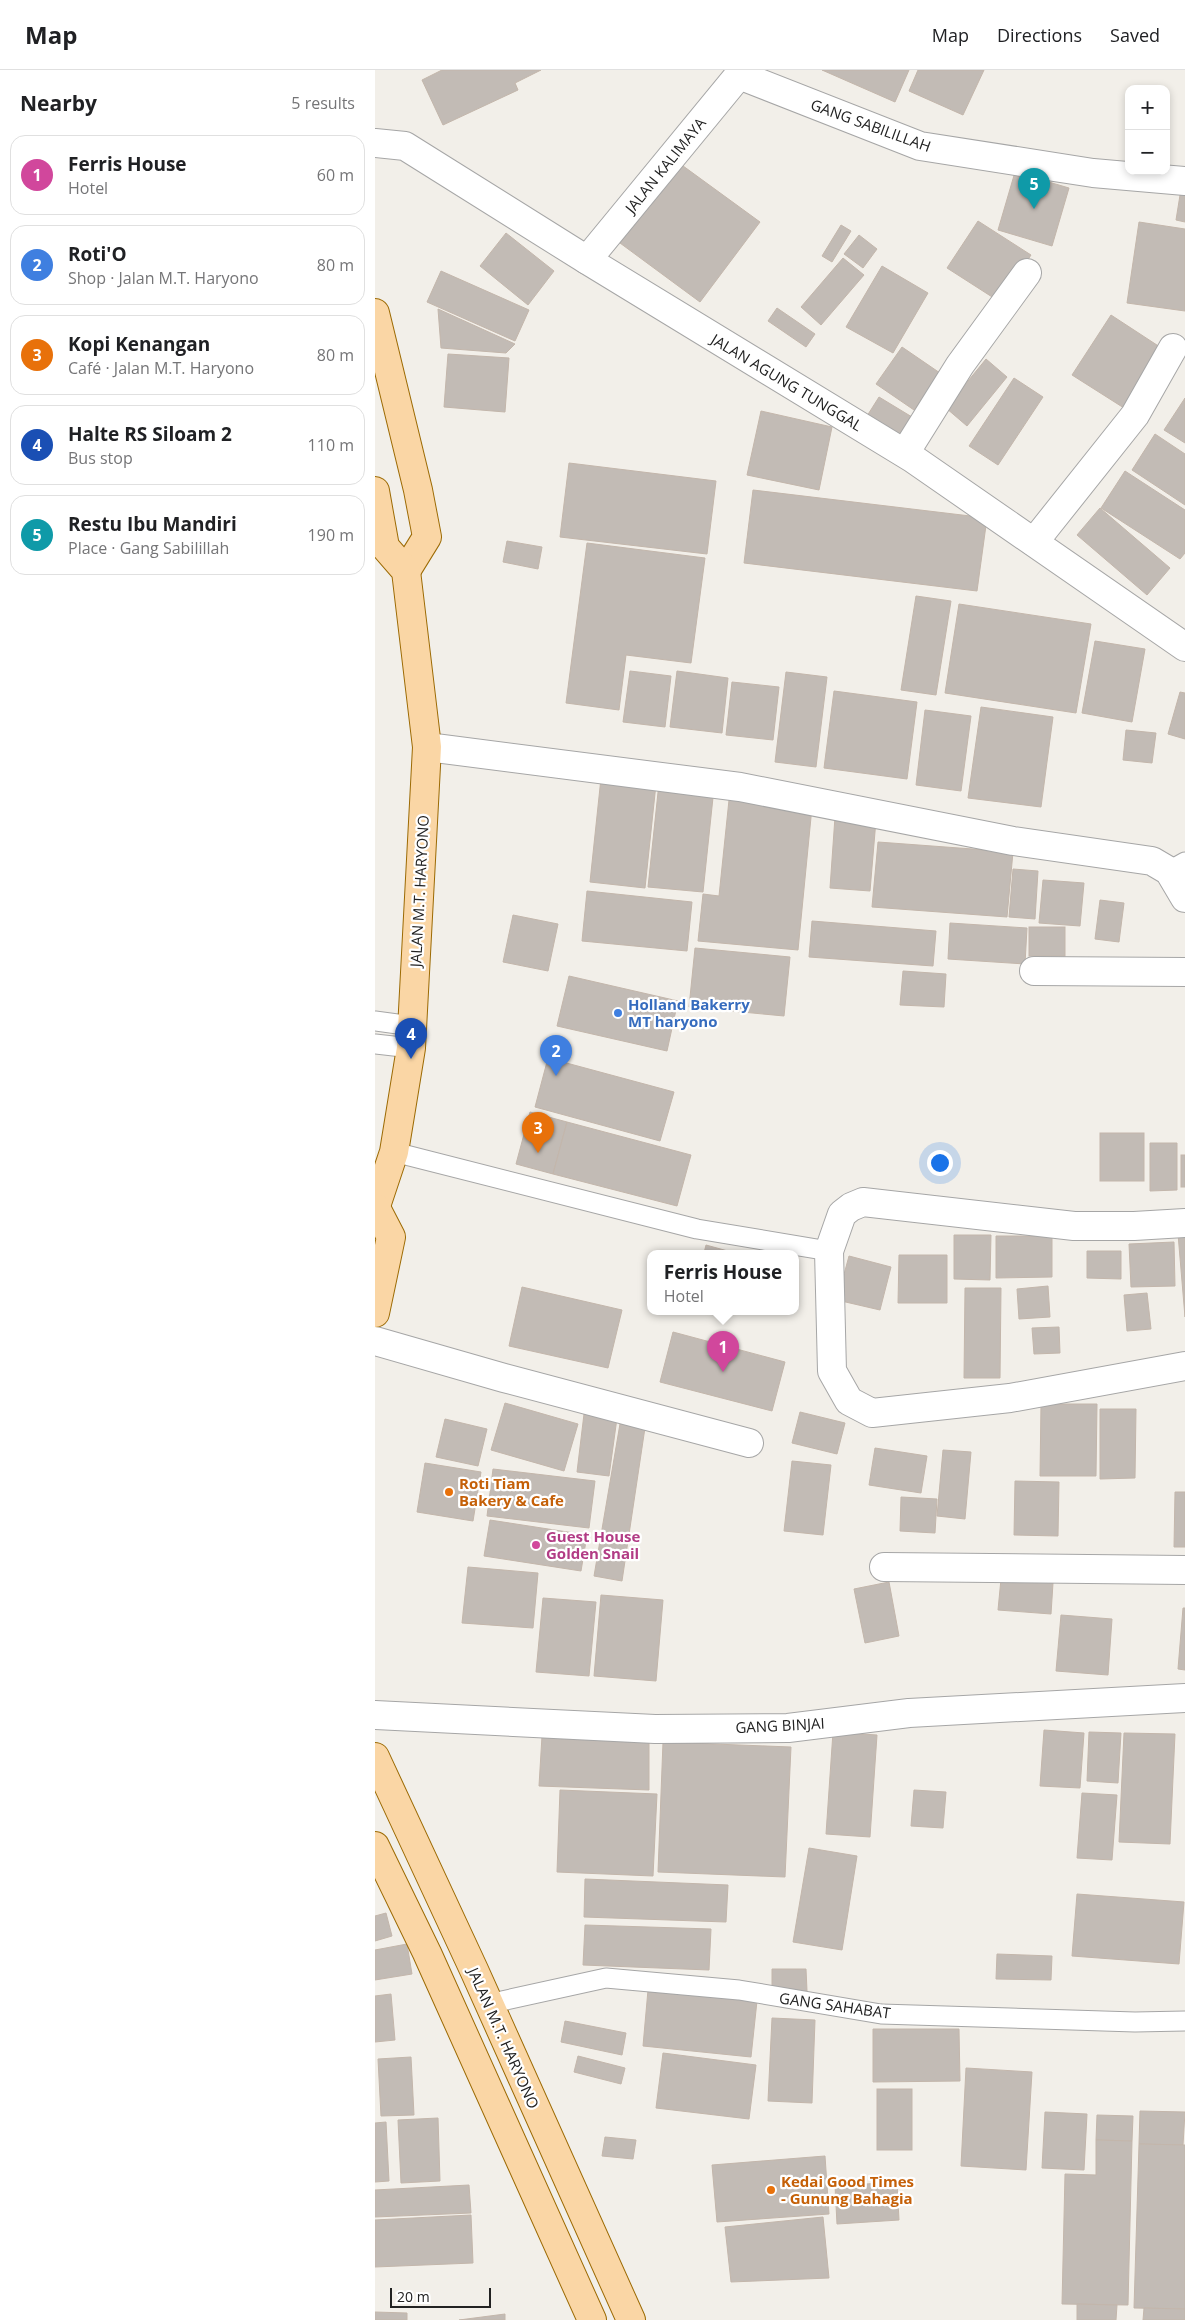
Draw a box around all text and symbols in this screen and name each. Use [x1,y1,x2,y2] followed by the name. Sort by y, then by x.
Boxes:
[25,18,77,51] text: Map
[932,23,969,47] text: Map
[997,23,1082,47] text: Directions
[1110,23,1160,47] text: Saved
[1125,85,1170,175] map controls
[1125,85,1170,130] button: +
[20,89,97,117] text: Nearby
[291,92,355,114] text: 5 results
[808,94,934,156] street label: GANG SABILILLAH
[619,113,710,219] street label: JALAN KALIMAYA
[1125,130,1170,175] button: −
[68,151,187,177] text: Ferris House
[32,164,42,186] text: 1
[317,164,354,186] text: 60 m
[1018,168,1050,209] pin: 5
[68,177,108,199] text: Hotel
[68,241,127,267] text: Roti'O
[32,254,42,276] text: 2
[317,254,354,276] text: 80 m
[68,267,259,289] text: Shop · Jalan M.T. Haryono
[706,328,866,435] street label: JALAN AGUNG TUNGGAL
[68,331,210,357] text: Kopi Kenangan
[32,344,42,366] text: 3
[317,344,354,366] text: 80 m
[68,357,254,379] text: Café · Jalan M.T. Haryono
[68,421,232,447] text: Halte RS Siloam 2
[32,434,42,456] text: 4
[308,434,354,456] text: 110 m
[68,447,133,469] text: Bus stop
[68,511,237,537] text: Restu Ibu Mandiri
[32,524,42,546] text: 5
[308,524,354,546] text: 190 m
[68,537,229,559] text: Place · Gang Sabilillah
[405,814,433,970] street label: JALAN M.T. HARYONO
[628,994,750,1031] place label: Holland Bakerry MT haryono
[612,1007,624,1019] marker: Holland Bakerry MT haryono
[395,1018,427,1059] pin: 4
[540,1035,572,1076] pin: 2
[522,1112,554,1153] pin: 3
[927,1150,953,1176] your location
[647,1250,799,1315] popup
[664,1259,782,1285] text: Ferris House
[664,1285,704,1307] text: Hotel
[707,1331,739,1372] pin: 1
[459,1473,564,1510] place label: Roti Tiam Bakery & Cafe
[443,1486,455,1498] marker: Roti Tiam Bakery & Cafe
[546,1526,641,1563] place label: Guest House Golden Snail
[530,1539,542,1551] marker: Guest House Golden Snail
[735,1713,825,1737] street label: GANG BINJAI
[463,1963,544,2112] street label: JALAN M.T. HARYONO
[778,1987,893,2023] street label: GANG SAHABAT
[781,2171,914,2208] place label: Kedai Good Times - Gunung Bahagia
[765,2184,777,2196] marker: Kedai Good Times - Gunung Bahagia
[390,2285,491,2308] scale bar
[397,2287,430,2306] text: 20 m

